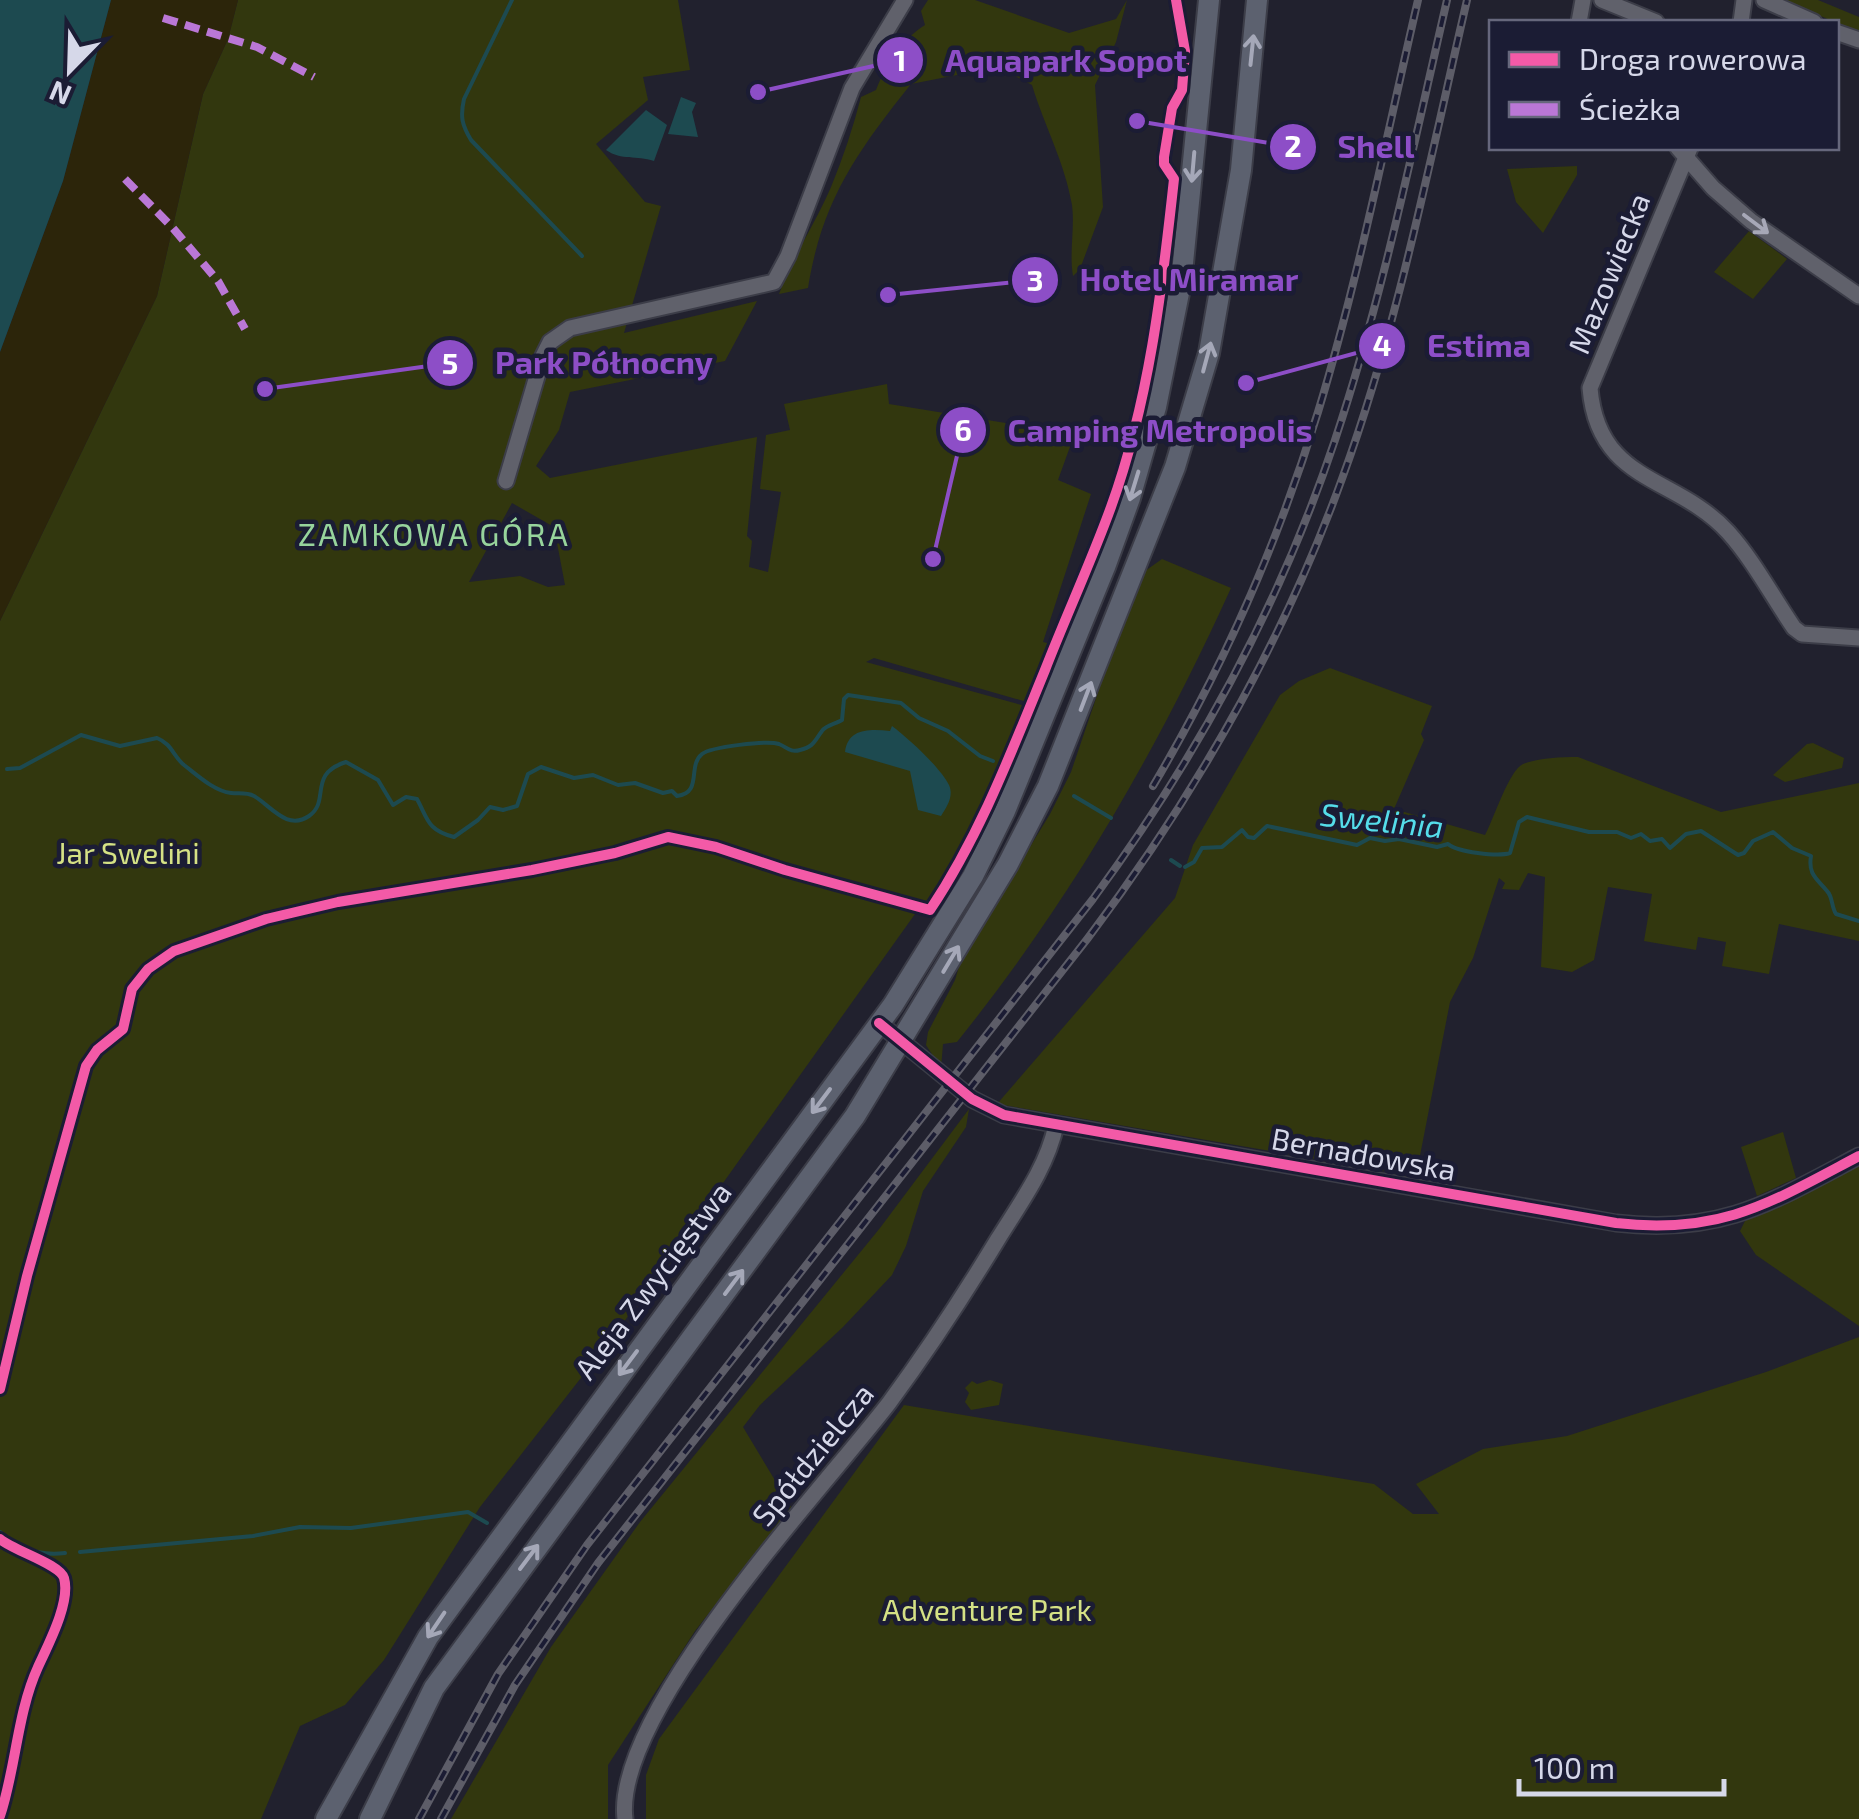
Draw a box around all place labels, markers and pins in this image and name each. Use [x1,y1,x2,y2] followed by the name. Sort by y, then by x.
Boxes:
[875,29,1207,91] callout: Aquapark Sopot
[1268,116,1435,178] callout: Shell
[1010,249,1319,311] callout: Hotel Miramar
[1357,315,1551,377] callout: Estima
[425,332,733,394] callout: Park Północny
[938,399,1333,461] callout: Camping Metropolis

